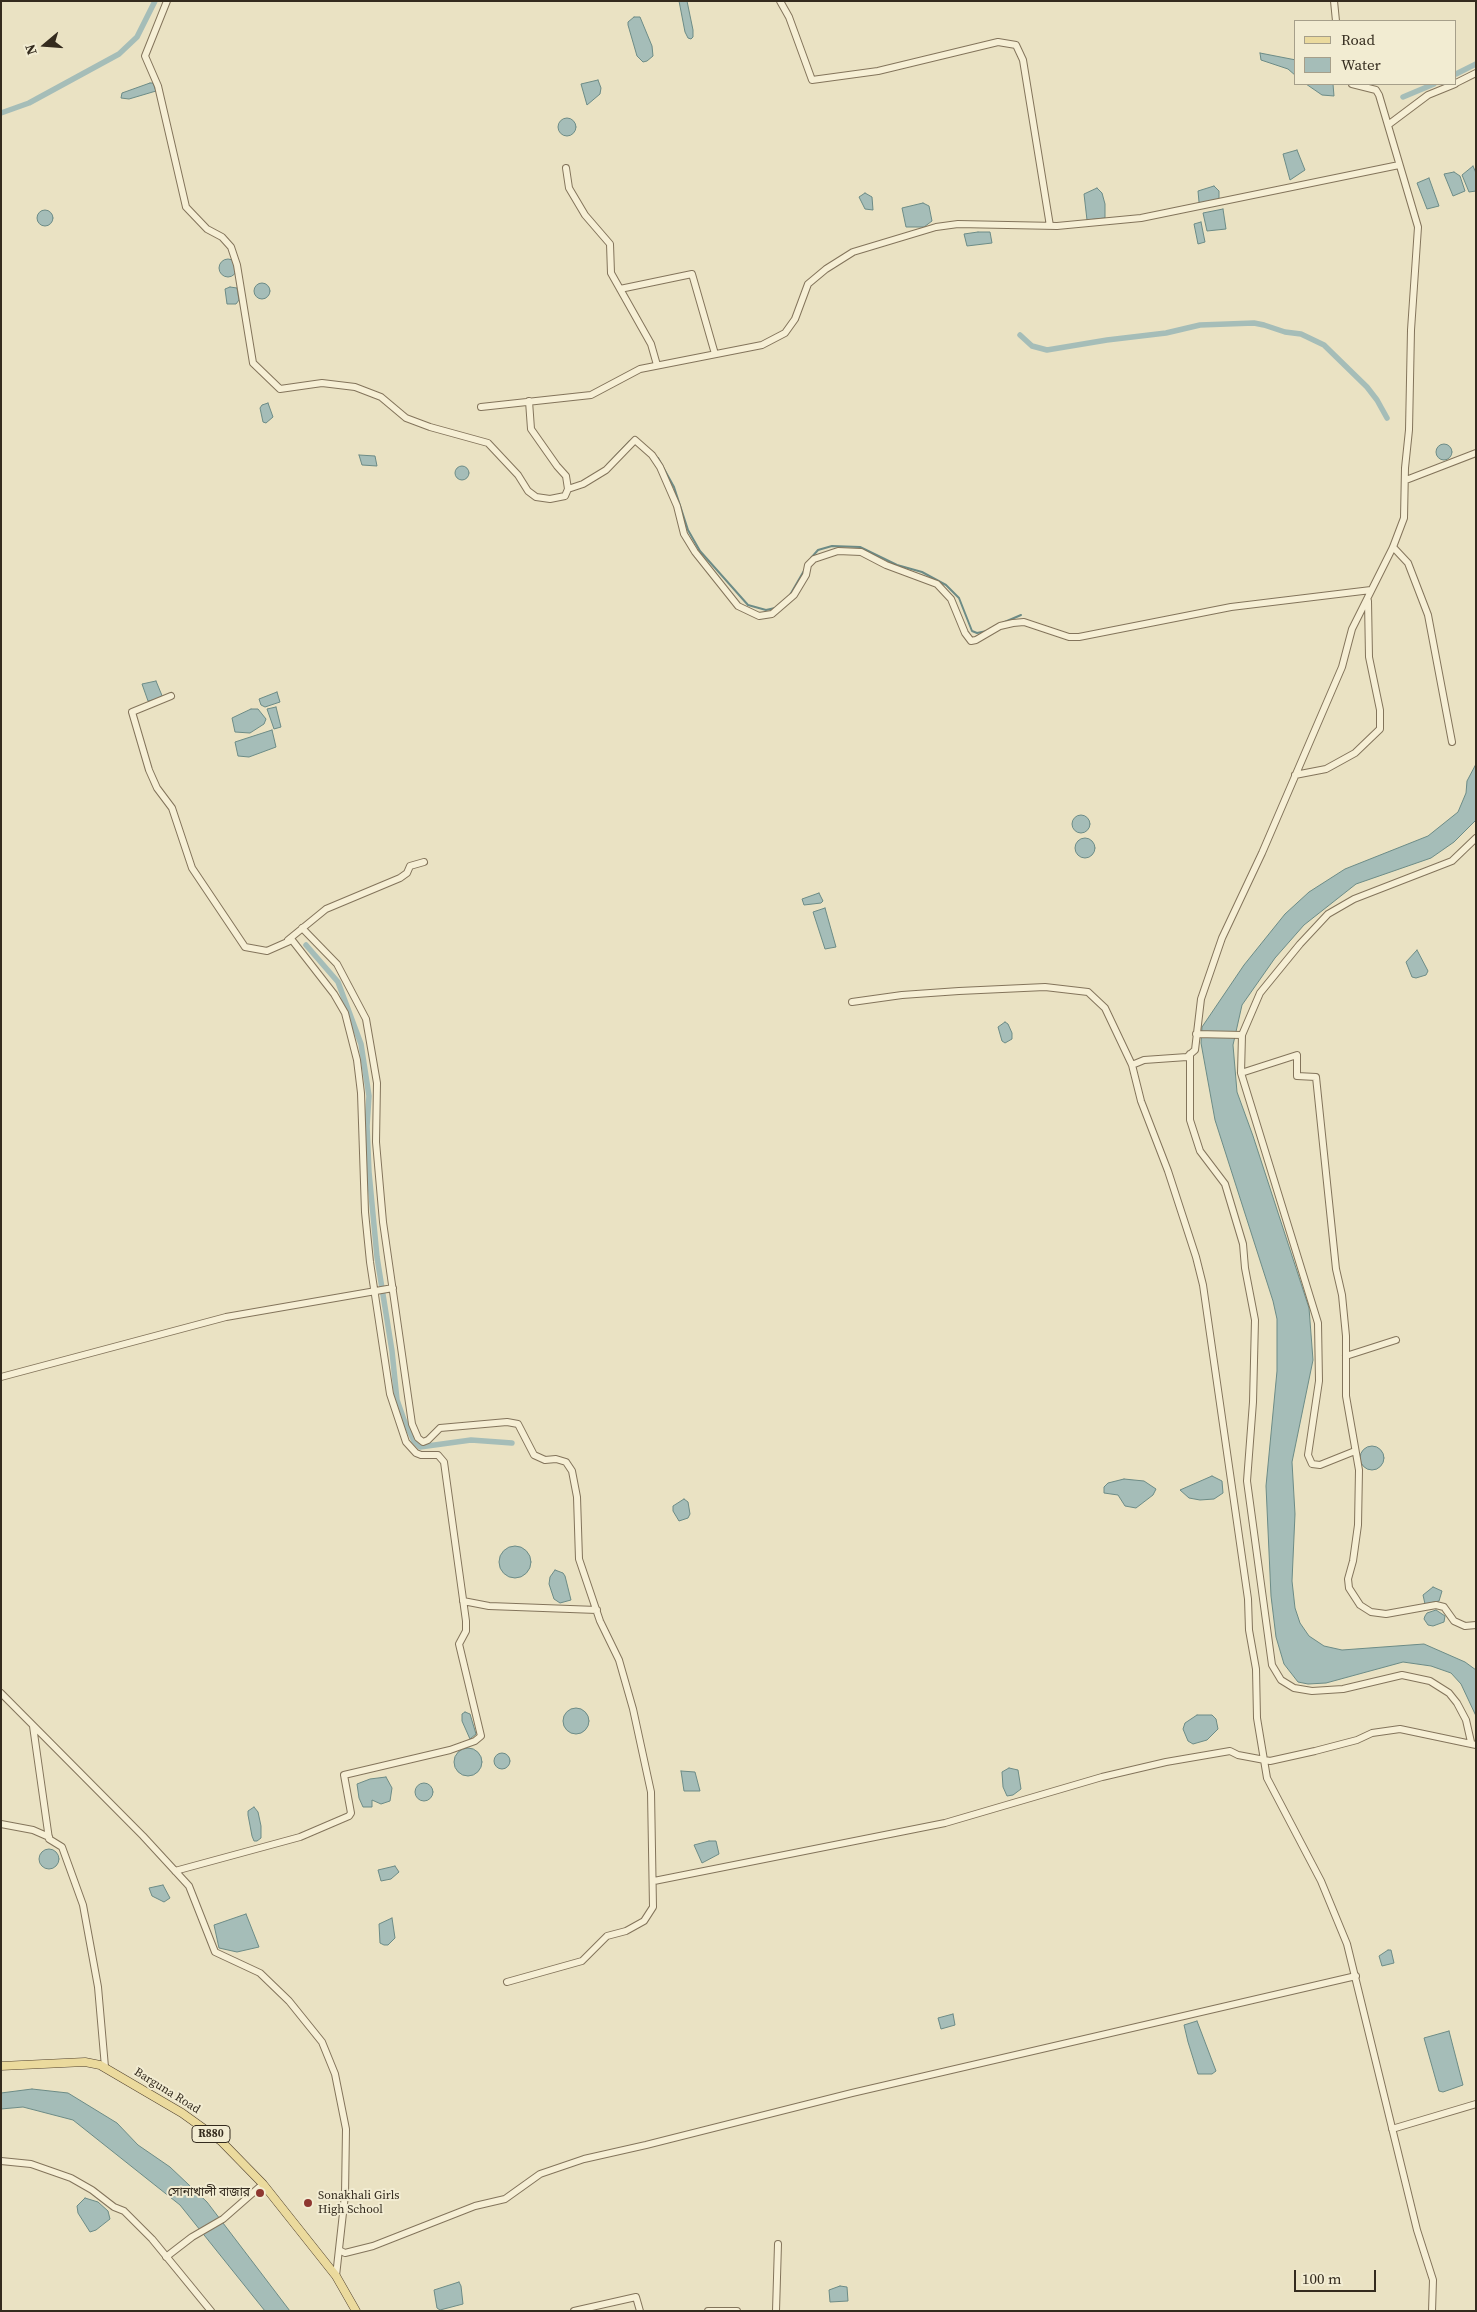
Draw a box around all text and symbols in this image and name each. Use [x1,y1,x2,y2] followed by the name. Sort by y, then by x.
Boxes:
[20,20,70,70] north arrow
[1294,20,1457,85] legend
[1341,29,1375,50] text: Road
[20,42,42,58] text: N
[1341,54,1381,75] text: Water
[131,2065,203,2117] street label: Barguna Road
[192,2126,230,2142] road number: R880
[168,2186,250,2200] place label: সোনাখালী বাজার
[254,2187,266,2199] marker: সোনাখালী বাজার
[318,2189,399,2217] place label: Sonakhali Girls High School
[302,2197,314,2209] marker: Sonakhali Girls High School
[1297,2260,1380,2292] scale bar
[1302,2268,1342,2289] text: 100 m

